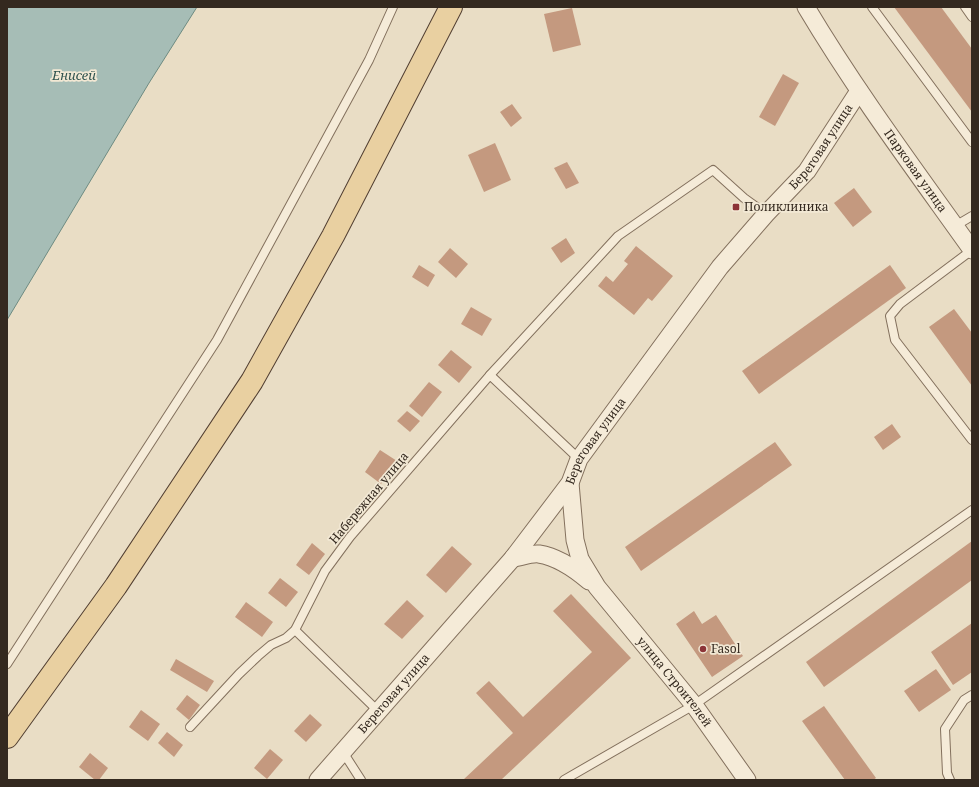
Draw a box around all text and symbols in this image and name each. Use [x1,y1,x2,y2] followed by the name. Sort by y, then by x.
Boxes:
[51,66,96,84] water label: Енисей
[785,100,857,193] street label: Береговая улица
[880,125,951,216] street label: Парковая улица
[744,198,829,215] place label: Поликлиника
[731,202,741,212] marker: Поликлиника
[561,394,630,487] street label: Береговая улица
[325,448,412,547] street label: Набережная улица
[633,633,716,730] street label: улица Строителей
[711,640,741,657] place label: Fasol
[698,644,708,654] marker: Fasol
[354,650,433,737] street label: Береговая улица

